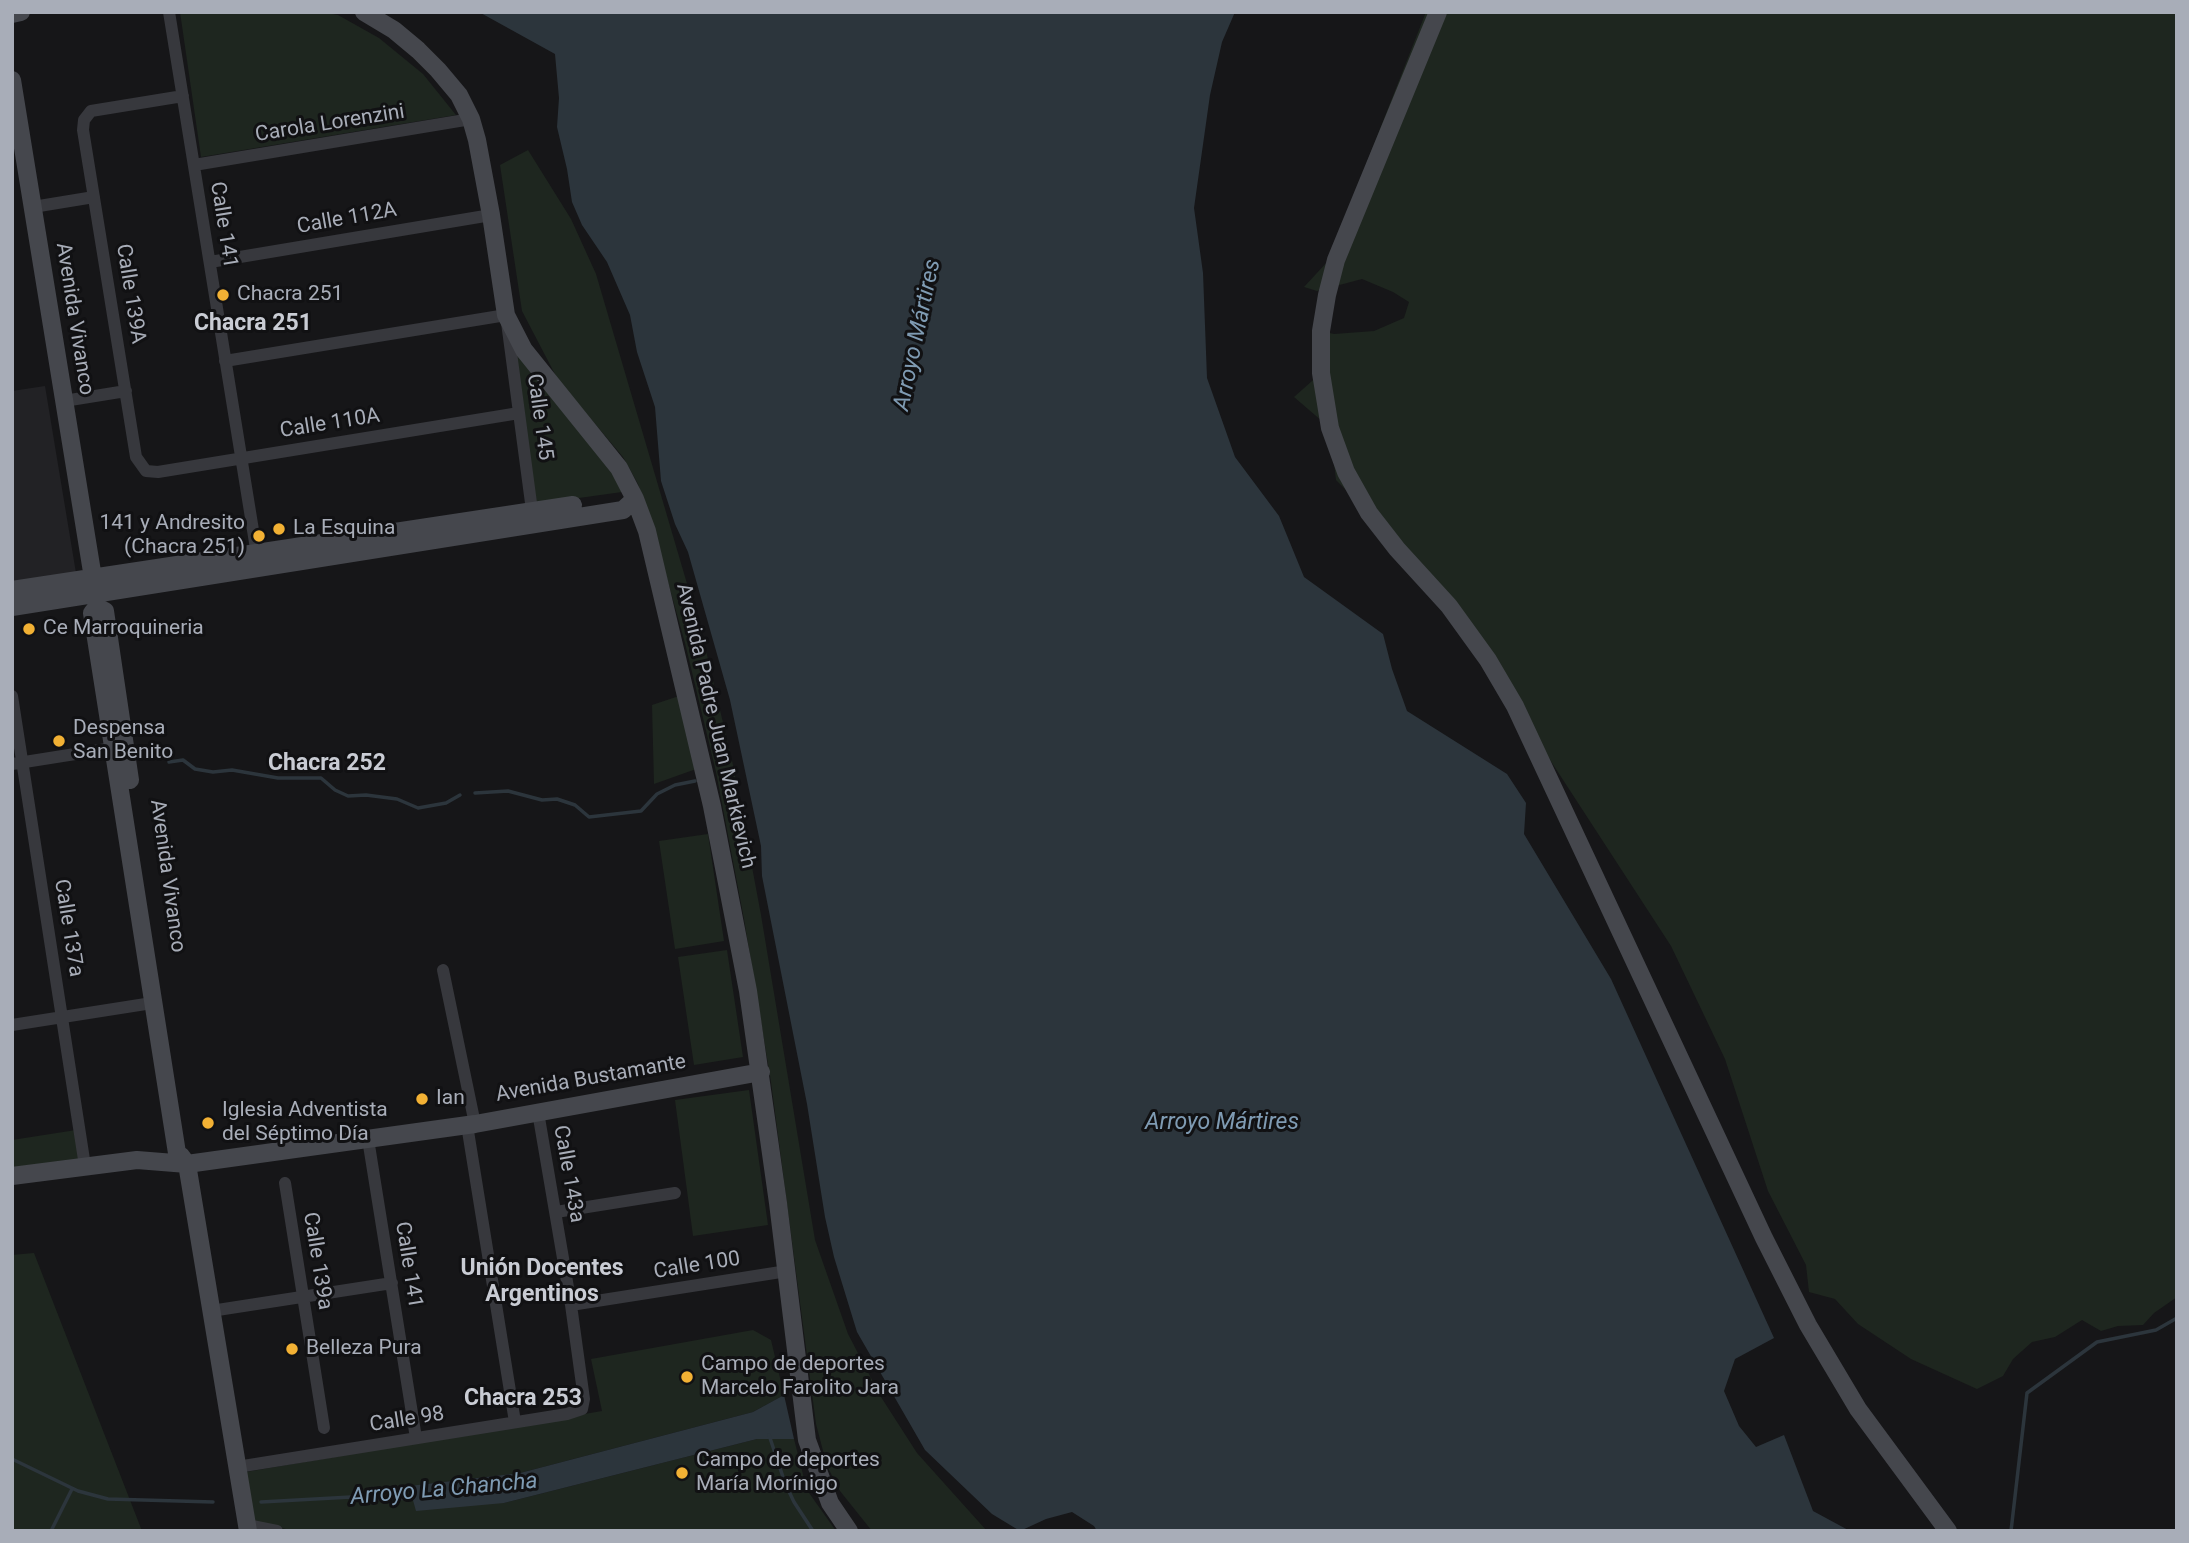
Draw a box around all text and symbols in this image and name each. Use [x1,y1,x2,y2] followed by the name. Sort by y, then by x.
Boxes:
[254,100,406,148] street label: Carola Lorenzini
[204,180,242,270] street label: Calle 141
[295,198,399,240] street label: Calle 112A
[50,241,98,397] street label: Avenida Vivanco
[110,242,150,346] street label: Calle 139A
[889,257,947,413] water label: Arroyo Mártires
[237,282,343,308] place label: Chacra 251
[215,287,231,303] marker: Chacra 251
[194,310,312,338] district label: Chacra 251
[520,372,558,462] street label: Calle 145
[278,404,382,444] street label: Calle 110A
[99,511,245,561] place label: 141 y Andresito (Chacra 251)
[293,516,395,542] place label: La Esquina
[271,521,287,537] marker: La Esquina
[251,528,267,544] marker: 141 y Andresito (Chacra 251)
[670,581,760,871] street label: Avenida Padre Juan Markievich
[43,616,204,642] place label: Ce Marroquineria
[21,621,37,637] marker: Ce Marroquineria
[73,716,173,766] place label: Despensa San Benito
[51,733,67,749] marker: Despensa San Benito
[268,750,386,778] district label: Chacra 252
[144,798,190,954] street label: Avenida Vivanco
[48,877,88,979] street label: Calle 137a
[494,1050,688,1108] street label: Avenida Bustamante
[436,1086,465,1112] place label: Ian
[414,1091,430,1107] marker: Ian
[222,1098,388,1148] place label: Iglesia Adventista del Séptimo Día
[1145,1109,1299,1137] water label: Arroyo Mártires
[200,1115,216,1131] marker: Iglesia Adventista del Séptimo Día
[547,1123,589,1225] street label: Calle 143a
[297,1210,337,1312] street label: Calle 139a
[389,1220,427,1310] street label: Calle 141
[652,1247,742,1285] street label: Calle 100
[461,1255,623,1309] district label: Unión Docentes Argentinos
[306,1336,422,1362] place label: Belleza Pura
[284,1341,300,1357] marker: Belleza Pura
[701,1352,899,1402] place label: Campo de deportes Marcelo Farolito Jara
[679,1369,695,1385] marker: Campo de deportes Marcelo Farolito Jara
[464,1385,582,1413] district label: Chacra 253
[368,1402,446,1438] street label: Calle 98
[696,1448,880,1498] place label: Campo de deportes María Morínigo
[674,1465,690,1481] marker: Campo de deportes María Morínigo
[349,1468,539,1512] water label: Arroyo La Chancha

